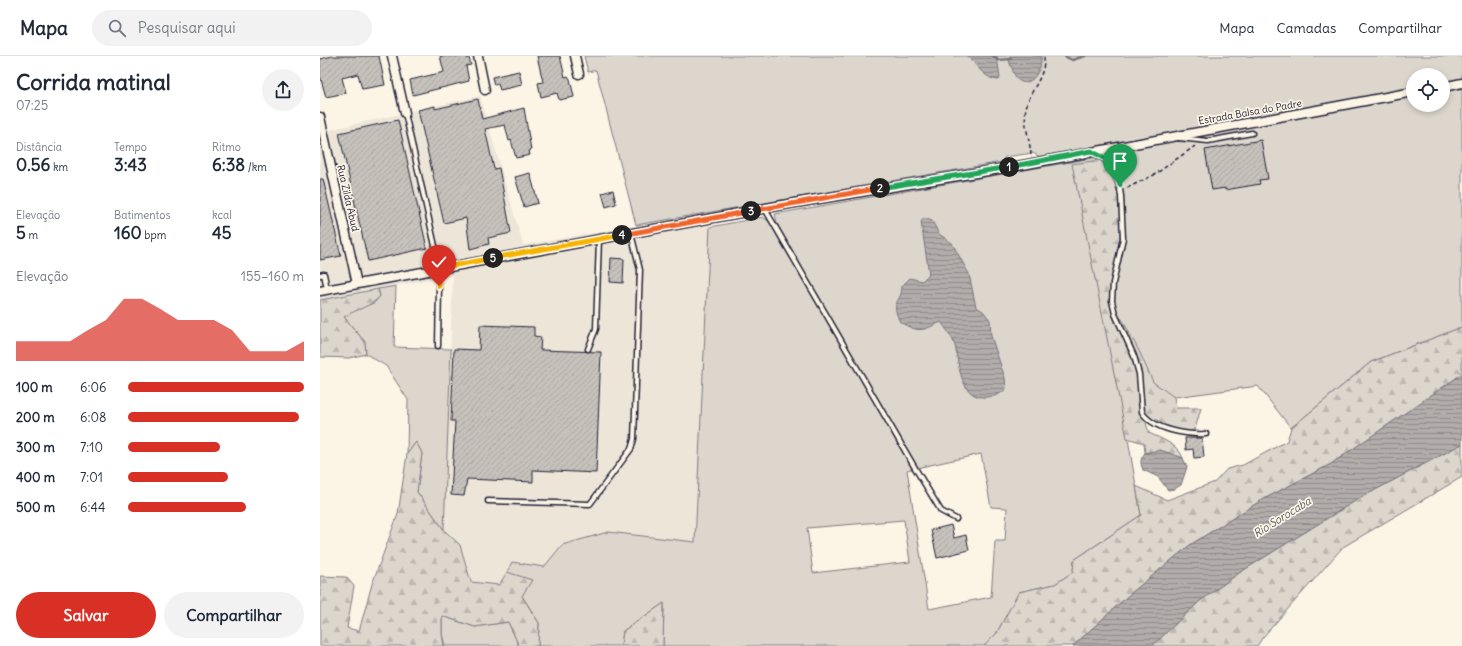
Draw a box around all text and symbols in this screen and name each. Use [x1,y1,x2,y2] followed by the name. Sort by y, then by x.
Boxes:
[92,10,372,46] search box
[20,16,68,40] text: Mapa
[106,17,128,39] icon: search
[138,18,236,37] text: Pesquisar aqui
[1219,19,1254,37] text: Mapa
[1276,19,1336,37] text: Camadas
[1358,19,1442,37] text: Compartilhar
[16,68,171,96] text: Corrida matinal
[1406,68,1450,112] map controls
[1406,68,1450,112] button: locate
[262,69,304,111] button: share
[1197,96,1303,128] street label: Estrada Balsa do Padre
[16,97,48,114] text: 07:25
[16,140,62,154] text: Distância
[114,140,147,154] text: Tempo
[212,140,241,154] text: Ritmo
[1103,144,1137,185] pin
[1109,150,1131,172] icon: arrive
[16,154,50,176] text: 0.56
[114,154,147,176] text: 3:43
[212,154,245,176] text: 6:38
[999,157,1019,177] pin: 1
[50,160,68,174] text: km
[245,160,267,174] text: /km
[1007,160,1011,174] text: 1
[334,163,362,233] street label: Rua Zilda Abud
[870,178,890,198] pin: 2
[877,181,883,195] text: 2
[741,201,761,221] pin: 3
[748,204,754,218] text: 3
[16,208,60,222] text: Elevação
[114,208,170,222] text: Batimentos
[212,208,232,222] text: kcal
[16,222,26,244] text: 5
[114,222,142,244] text: 160
[212,222,232,244] text: 45
[612,225,632,245] pin: 4
[26,228,38,242] text: m
[142,228,166,242] text: bpm
[619,228,625,242] text: 4
[422,245,456,286] pin
[483,248,503,268] pin: 5
[428,251,450,273] icon: check
[490,251,496,265] text: 5
[16,268,68,285] text: Elevação
[241,268,304,285] text: 155–160 m
[16,379,53,396] text: 100 m
[80,379,107,396] text: 6:06
[16,409,55,426] text: 200 m
[80,409,106,426] text: 6:08
[16,439,55,456] text: 300 m
[80,439,103,456] text: 7:10
[16,469,55,486] text: 400 m
[80,469,103,486] text: 7:01
[1251,493,1314,540] water label: Rio Sorocaba
[16,499,55,516] text: 500 m
[80,499,105,516] text: 6:44
[16,592,156,638] button: Salvar
[164,592,304,638] button: Compartilhar

